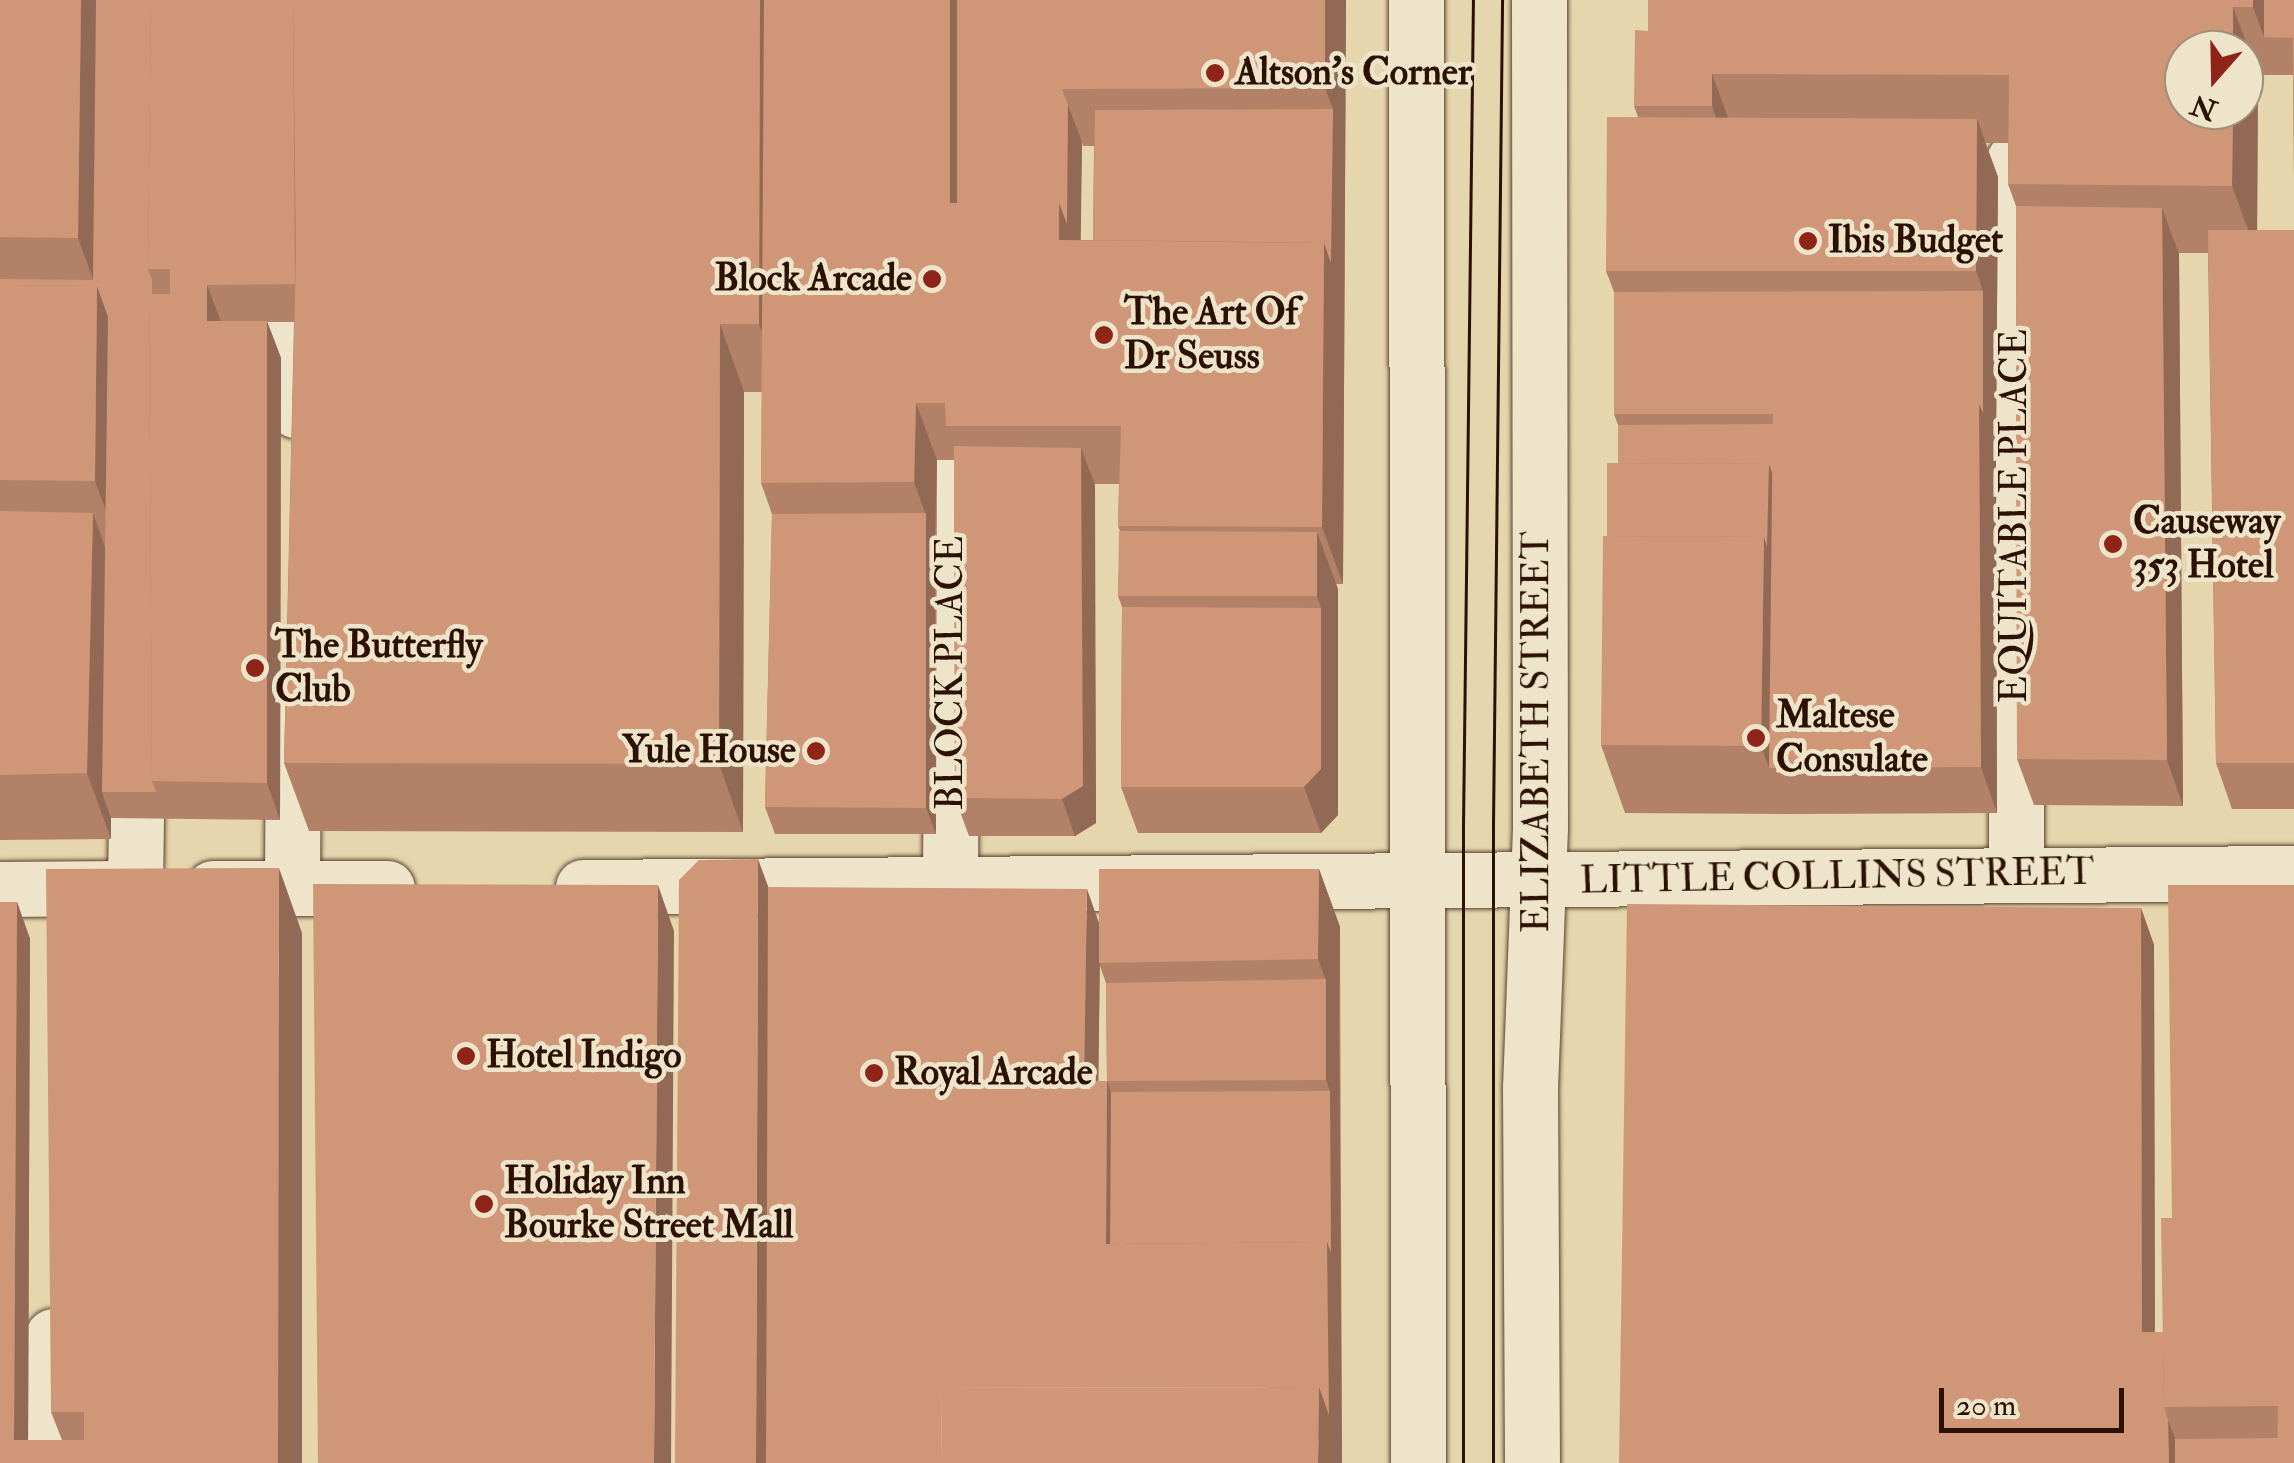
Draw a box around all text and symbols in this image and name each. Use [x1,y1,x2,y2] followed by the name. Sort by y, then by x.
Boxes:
[2164,30,2264,130] north arrow
[1235,50,1472,96] place label: Altson's Corner
[1204,62,1226,84] marker: Altson's Corner
[2186,86,2222,128] text: N
[1828,218,2003,264] place label: Ibis Budget
[1797,230,1819,252] marker: Ibis Budget
[714,256,912,302] place label: Block Arcade
[921,268,943,290] marker: Block Arcade
[1124,290,1298,380] place label: The Art Of Dr Seuss
[1093,324,1115,346] marker: The Art Of Dr Seuss
[1992,329,2038,703] street label: EQUITABLE PLACE
[2133,499,2280,588] place label: Causeway 353 Hotel
[1514,531,1560,933] street label: ELIZABETH STREET
[2102,533,2124,555] marker: Causeway 353 Hotel
[928,536,974,810] street label: BLOCK PLACE
[275,623,483,712] place label: The Butterfly Club
[244,657,266,679] marker: The Butterfly Club
[1776,693,1928,782] place label: Maltese Consulate
[1745,727,1767,749] marker: Maltese Consulate
[622,728,796,774] place label: Yule House
[805,740,827,762] marker: Yule House
[1579,850,2095,904] street label: LITTLE COLLINS STREET
[486,1033,682,1079] place label: Hotel Indigo
[455,1045,477,1067] marker: Hotel Indigo
[894,1050,1093,1096] place label: Royal Arcade
[863,1062,885,1084] marker: Royal Arcade
[504,1159,794,1248] place label: Holiday Inn Bourke Street Mall
[473,1193,495,1215] marker: Holiday Inn Bourke Street Mall
[1944,1368,2129,1430] scale bar
[1956,1387,2016,1424] text: 20 m

